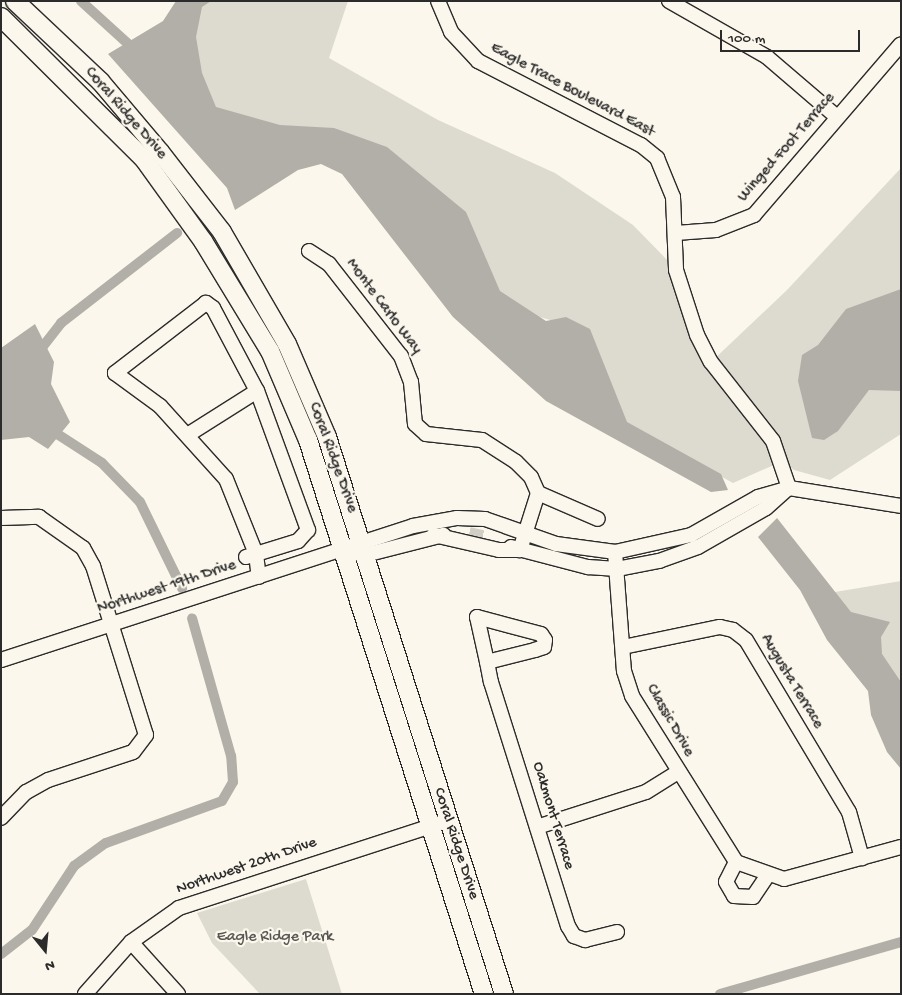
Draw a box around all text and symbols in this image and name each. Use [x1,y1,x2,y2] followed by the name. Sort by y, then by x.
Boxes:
[722,20,862,52] scale bar
[728,30,765,48] text: 100 m
[486,39,658,143] street label: Eagle Trace Boulevard East
[80,64,170,164] street label: Coral Ridge Drive
[734,89,840,207] street label: Winged Foot Terrace
[341,255,425,359] street label: Monte Carlo Way
[303,400,361,516] street label: Coral Ridge Drive
[95,557,239,619] street label: Northwest 19th Drive
[755,631,827,733] street label: Augusta Terrace
[641,681,697,761] street label: Classic Drive
[527,760,577,872] street label: Oakmont Terrace
[428,786,482,902] street label: Coral Ridge Drive
[174,834,320,900] street label: Northwest 20th Drive
[20,925,70,975] north arrow
[217,928,333,948] park label: Eagle Ridge Park
[43,955,56,974] text: N

